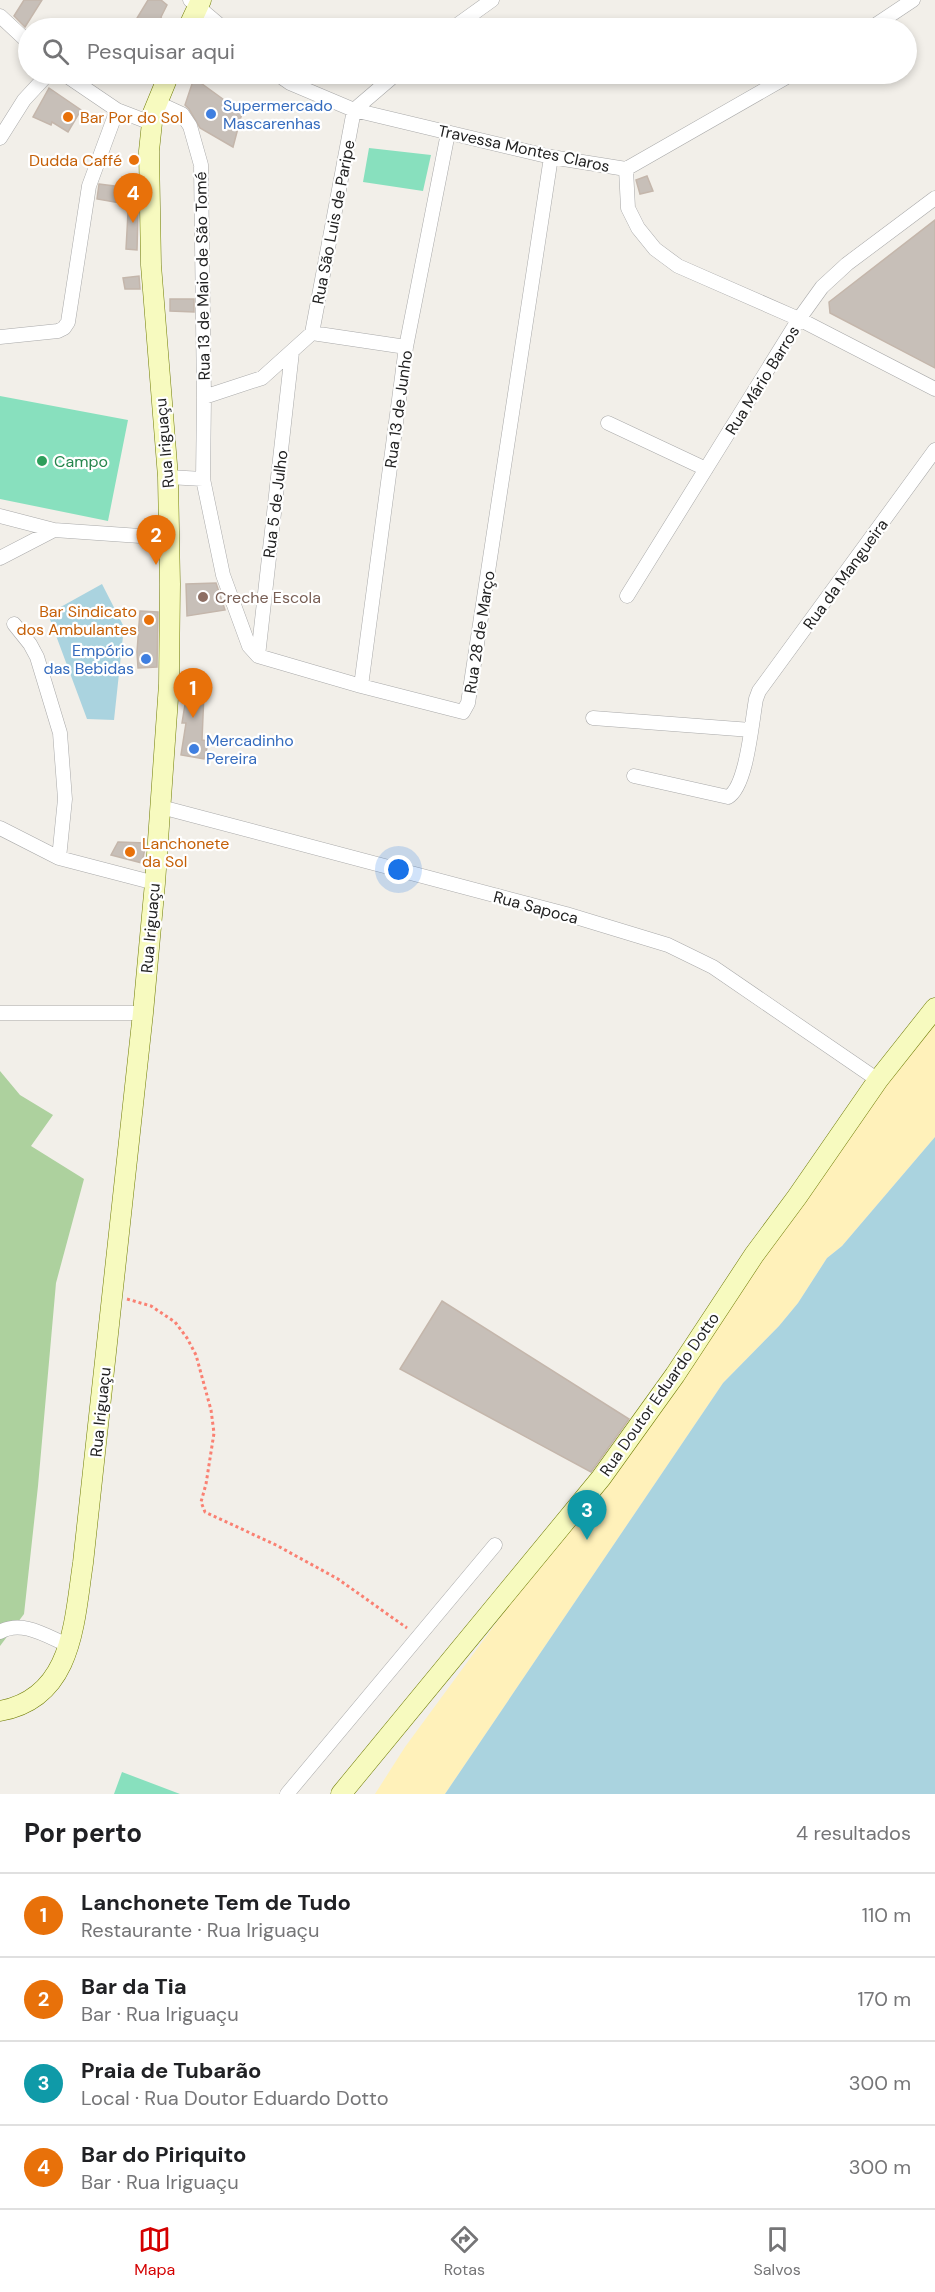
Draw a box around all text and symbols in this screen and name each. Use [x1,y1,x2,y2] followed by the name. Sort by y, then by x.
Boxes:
[18,18,917,84] search box
[39,35,72,68] icon: search
[87,37,235,66] text: Pesquisar aqui
[223,95,333,134] place label: Supermercado Mascarenhas
[80,107,183,128] place label: Bar Por do Sol
[204,107,218,121] marker: Supermercado Mascarenhas
[61,110,75,124] marker: Bar Por do Sol
[436,120,612,177] street label: Travessa Montes Claros
[307,138,360,306] street label: Rua São Luis de Paripe
[29,150,122,171] place label: Dudda Caffé
[127,153,141,167] marker: Dudda Caffé
[190,171,215,381] street label: Rua 13 de Maio de São Tomé
[114,174,152,223] pin: 4
[720,322,804,439] street label: Rua Mário Barros
[380,349,417,469] street label: Rua 13 de Junho
[150,397,179,489] street label: Rua Iriguaçu
[258,449,293,559] street label: Rua 5 de Julho
[54,451,108,472] place label: Campo
[35,454,49,468] marker: Campo
[798,515,893,634] street label: Rua da Mangueira
[136,516,176,565] pin: 2
[459,569,500,695] street label: Rua 28 de Março
[215,587,321,608] place label: Creche Escola
[196,590,210,604] marker: Creche Escola
[17,601,137,640] place label: Bar Sindicato dos Ambulantes
[142,613,156,627] marker: Bar Sindicato dos Ambulantes
[44,640,134,679] place label: Empório das Bebidas
[139,652,153,666] marker: Empório das Bebidas
[174,668,212,718] pin: 1
[206,730,294,769] place label: Mercadinho Pereira
[187,742,201,756] marker: Mercadinho Pereira
[142,833,229,872] place label: Lanchonete da Sol
[123,845,137,859] marker: Lanchonete da Sol
[384,855,413,884] your location
[136,882,165,974] street label: Rua Iriguaçu
[491,886,581,929] street label: Rua Sapoca
[595,1308,724,1480] street label: Rua Doutor Eduardo Dotto
[85,1366,116,1458] street label: Rua Iriguaçu
[568,1490,606,1540] pin: 3
[24,1816,142,1850] text: Por perto
[796,1820,911,1846] text: 4 resultados
[81,1888,351,1917] text: Lanchonete Tem de Tudo
[40,1902,47,1928] text: 1
[862,1902,911,1928] text: 110 m
[81,1917,320,1943] text: Restaurante · Rua Iriguaçu
[81,1972,187,2001] text: Bar da Tia
[38,1986,49,2012] text: 2
[858,1986,911,2012] text: 170 m
[81,2001,239,2027] text: Bar · Rua Iriguaçu
[81,2056,262,2085] text: Praia de Tubarão
[37,2070,50,2096] text: 3
[849,2070,911,2096] text: 300 m
[81,2085,389,2111] text: Local · Rua Doutor Eduardo Dotto
[81,2140,246,2169] text: Bar do Piriquito
[37,2154,50,2180] text: 4
[849,2154,911,2180] text: 300 m
[81,2169,239,2195] text: Bar · Rua Iriguaçu
[134,2223,175,2280] tab: Mapa
[444,2223,485,2280] tab: Rotas
[754,2223,801,2280] tab: Salvos

